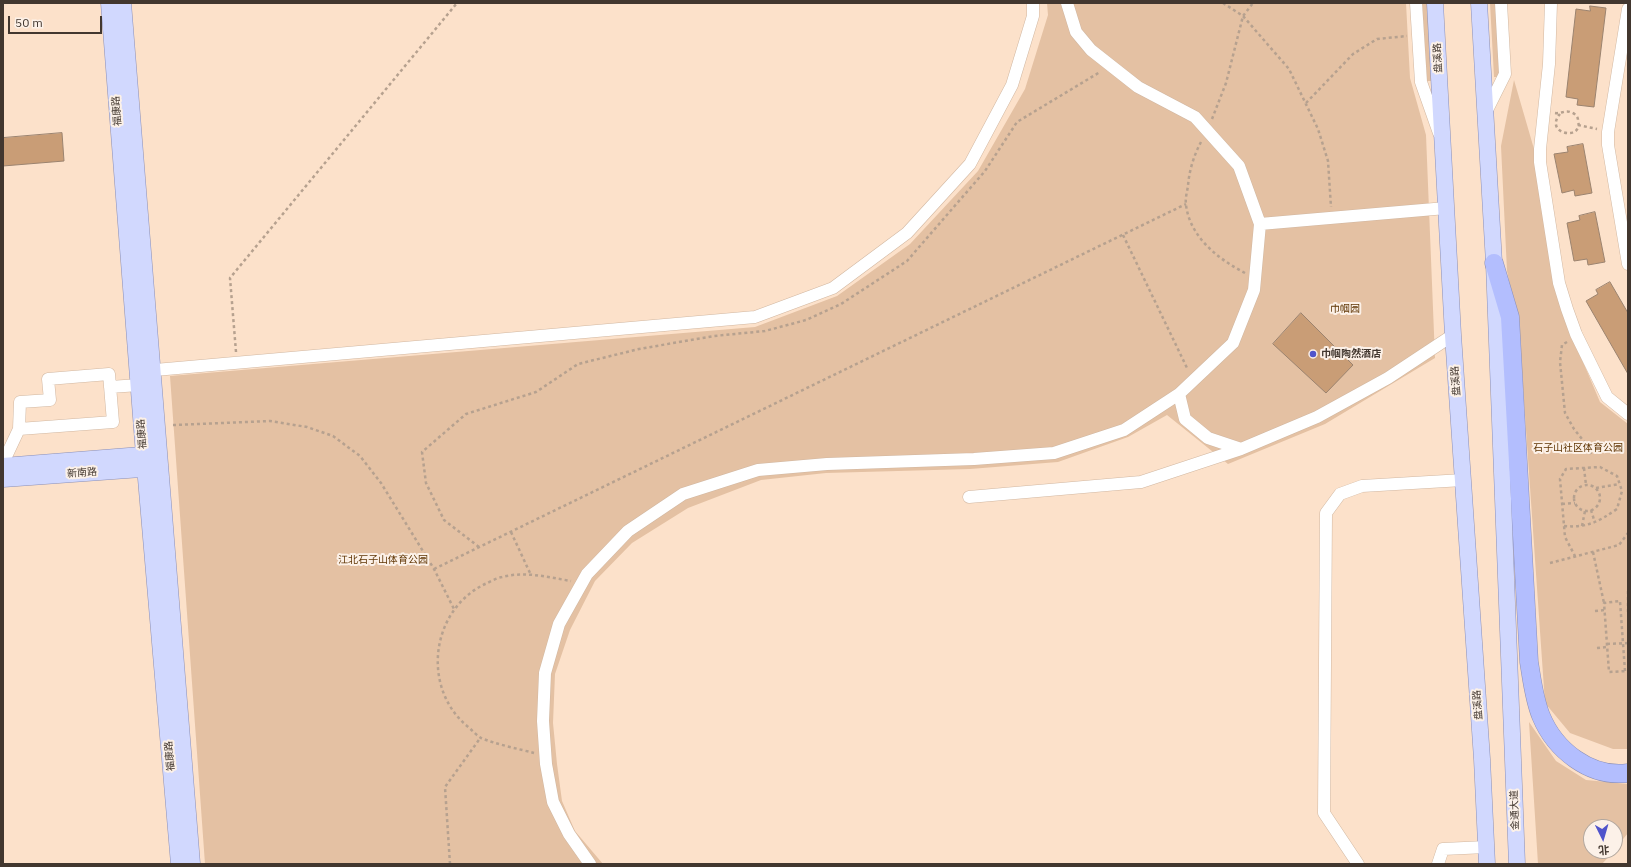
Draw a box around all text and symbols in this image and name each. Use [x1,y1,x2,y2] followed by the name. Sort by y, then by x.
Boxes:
[10,8,104,34] scale bar
[15,15,43,30] text: 50 m
[1431,43,1445,73] street label: 盘溪路
[110,96,124,126] street label: 福康路
[1330,303,1360,315] park label: 巾帼园
[1321,348,1381,360] place label: 巾帼陶然酒店
[1308,349,1318,359] marker: 巾帼陶然酒店
[1449,366,1463,396] street label: 盘溪路
[135,419,149,449] street label: 福康路
[1533,442,1623,454] park label: 石子山社区体育公园
[67,466,97,480] street label: 新南路
[338,554,428,566] park label: 江北石子山体育公园
[1471,690,1485,720] street label: 盘溪路
[163,741,177,771] street label: 福康路
[1508,790,1522,830] street label: 金通大道
[1583,819,1623,859] north arrow
[1598,843,1610,857] text: 北

